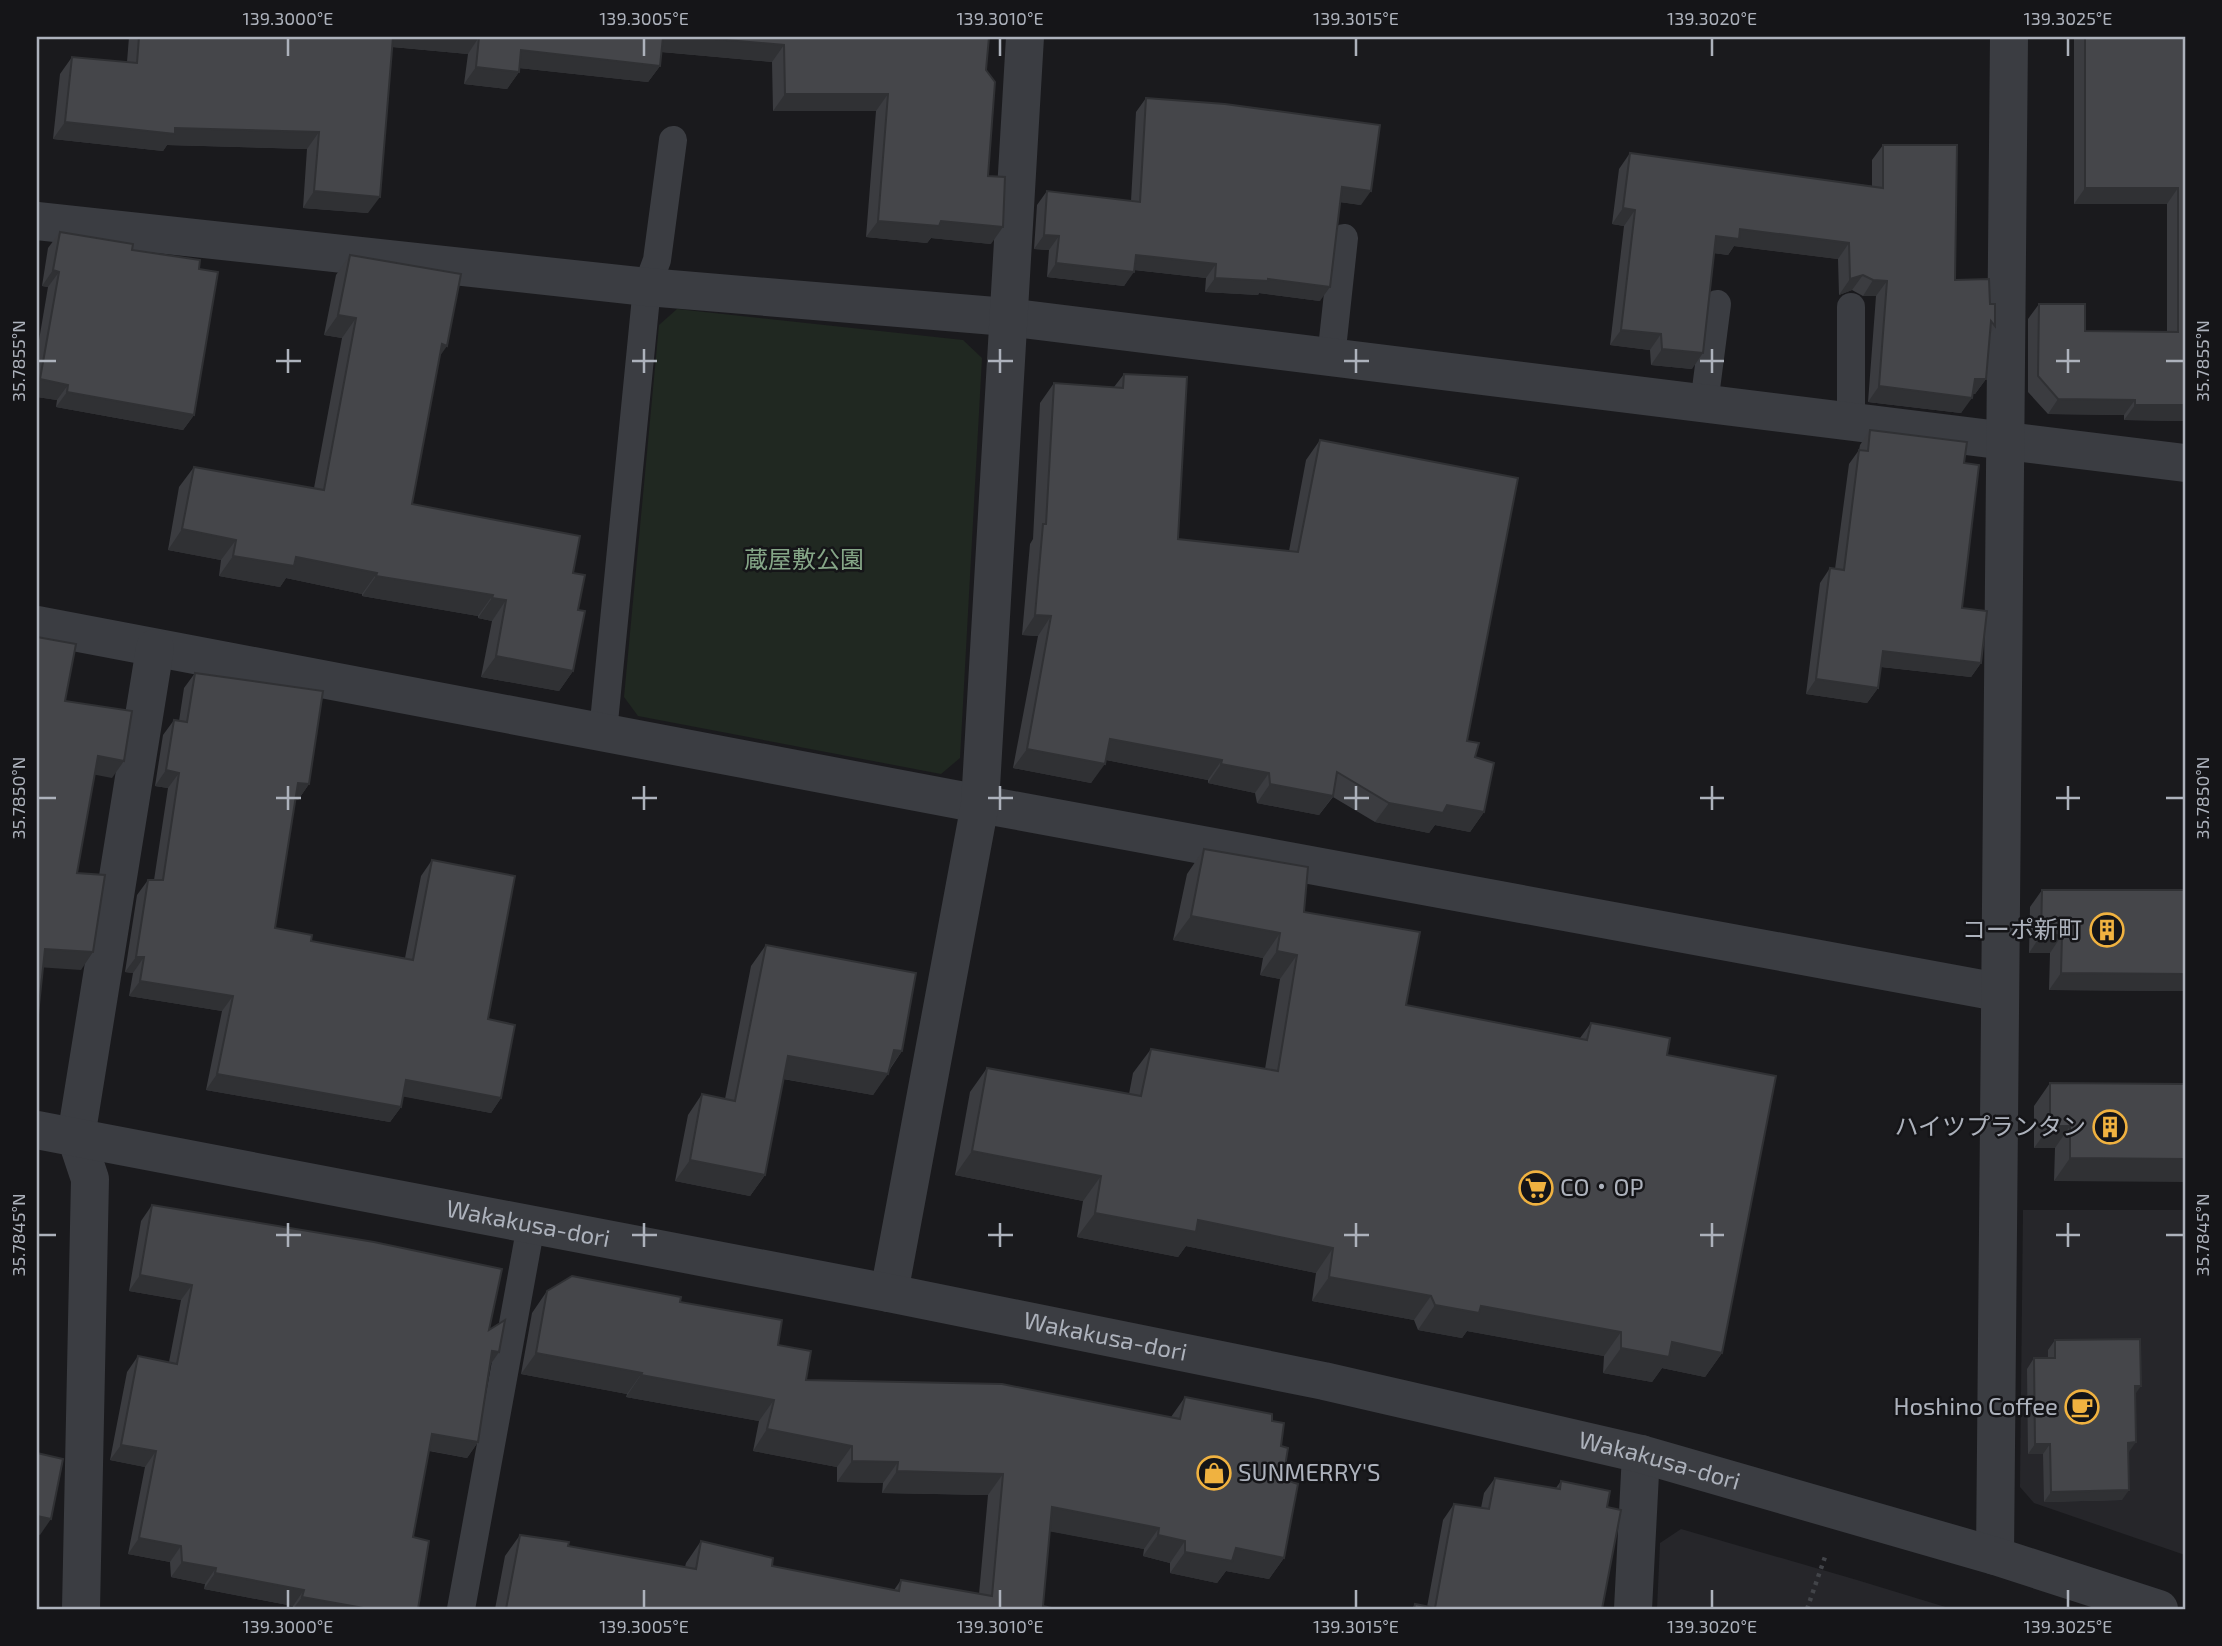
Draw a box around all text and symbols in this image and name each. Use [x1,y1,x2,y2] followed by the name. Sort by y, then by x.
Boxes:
[243,7,333,29] text: 139.3000°E
[599,7,689,29] text: 139.3005°E
[956,7,1044,29] text: 139.3010°E
[1313,7,1399,29] text: 139.3015°E
[1667,7,1757,29] text: 139.3020°E
[2024,7,2112,29] text: 139.3025°E
[7,320,29,402] text: 35.7855°N
[2191,320,2213,402] text: 35.7855°N
[744,544,864,573] park label: 蔵屋敷公園
[7,757,29,840] text: 35.7850°N
[2191,757,2213,840] text: 35.7850°N
[2088,911,2126,949] building icon: コーポ新町
[1962,914,2082,943] place label: コーポ新町
[2091,1108,2129,1146] building icon: ハイツプランタン
[1894,1111,2086,1140] place label: ハイツプランタン
[1517,1169,1555,1207] supermarket icon: CO・OP
[1560,1172,1644,1201] place label: CO・OP
[7,1193,29,1277] text: 35.7845°N
[444,1193,613,1252] street label: Wakakusa-dori
[2191,1193,2213,1277] text: 35.7845°N
[1021,1305,1190,1366] street label: Wakakusa-dori
[2063,1388,2101,1426] cafe icon: Hoshino Coffee
[1893,1391,2058,1420] place label: Hoshino Coffee
[1576,1424,1744,1495] street label: Wakakusa-dori
[1195,1454,1233,1492] shop icon: SUNMERRY'S
[1238,1457,1380,1486] place label: SUNMERRY'S
[243,1615,333,1637] text: 139.3000°E
[599,1615,689,1637] text: 139.3005°E
[956,1615,1044,1637] text: 139.3010°E
[1313,1615,1399,1637] text: 139.3015°E
[1667,1615,1757,1637] text: 139.3020°E
[2024,1615,2112,1637] text: 139.3025°E

